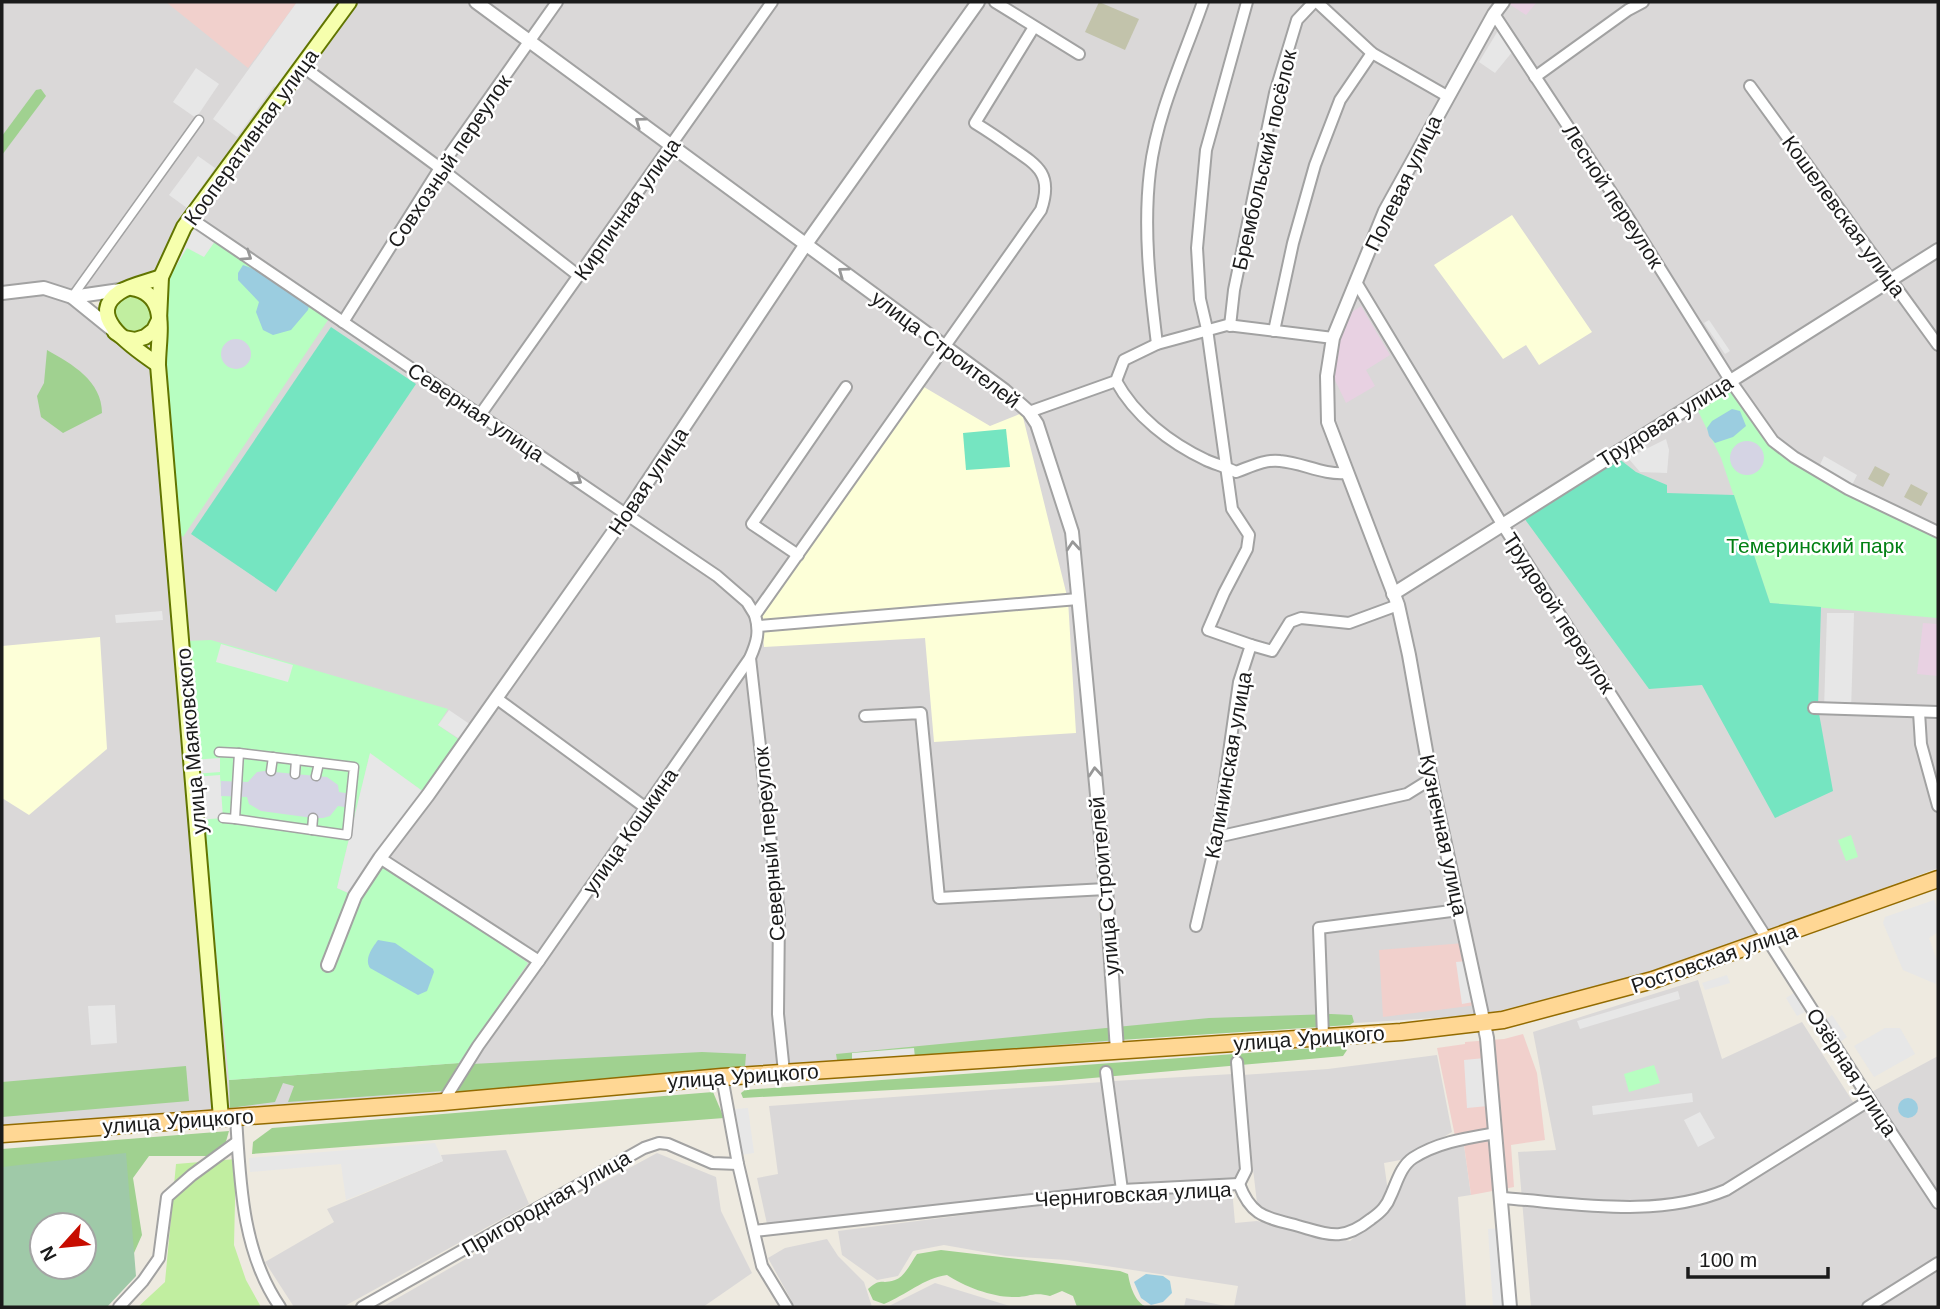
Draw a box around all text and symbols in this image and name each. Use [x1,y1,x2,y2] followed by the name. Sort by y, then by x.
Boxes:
[179,44,323,230] street label: Кооперативная улица
[1227,47,1301,272] street label: Брембольский посёлок
[383,70,516,252] street label: Совхозный переулок
[1360,111,1446,254] street label: Полевая улица
[635,118,648,131] one-way arrow
[1558,120,1668,273] street label: Лесной переулок
[1778,131,1910,301] street label: Кошелевская улица
[569,133,685,284] street label: Кирпичная улица
[239,248,252,261] one-way arrow
[838,267,851,280] one-way arrow
[867,286,1025,412] street label: улица Строителей
[404,358,549,466] street label: Северная улица
[1593,370,1737,472] street label: Трудовая улица
[604,423,692,539] street label: Новая улица
[569,472,582,485] one-way arrow
[1499,529,1620,698] street label: Трудовой переулок
[1726,534,1904,557] park label: Темеринский парк
[1066,540,1081,551] one-way arrow
[171,647,211,835] street label: улица Маяковского
[1200,669,1256,860] street label: Калининская улица
[749,745,789,942] street label: Северный переулок
[1416,752,1472,918] street label: Кузнечная улица
[578,763,682,898] street label: улица Кошкина
[1088,766,1103,777] one-way arrow
[1085,796,1123,976] street label: улица Строителей
[1628,919,1800,997] street label: Ростовская улица
[1802,1004,1902,1140] street label: Озёрная улица
[1233,1021,1385,1055] street label: улица Урицкого
[667,1059,819,1093] street label: улица Урицкого
[102,1104,254,1138] street label: улица Урицкого
[458,1145,635,1261] street label: Пригородная улица
[1034,1177,1232,1211] street label: Черниговская улица
[28,1211,98,1281] north arrow
[1688,1236,1828,1280] scale bar
[36,1243,61,1264] text: N
[1699,1248,1757,1271] text: 100 m

